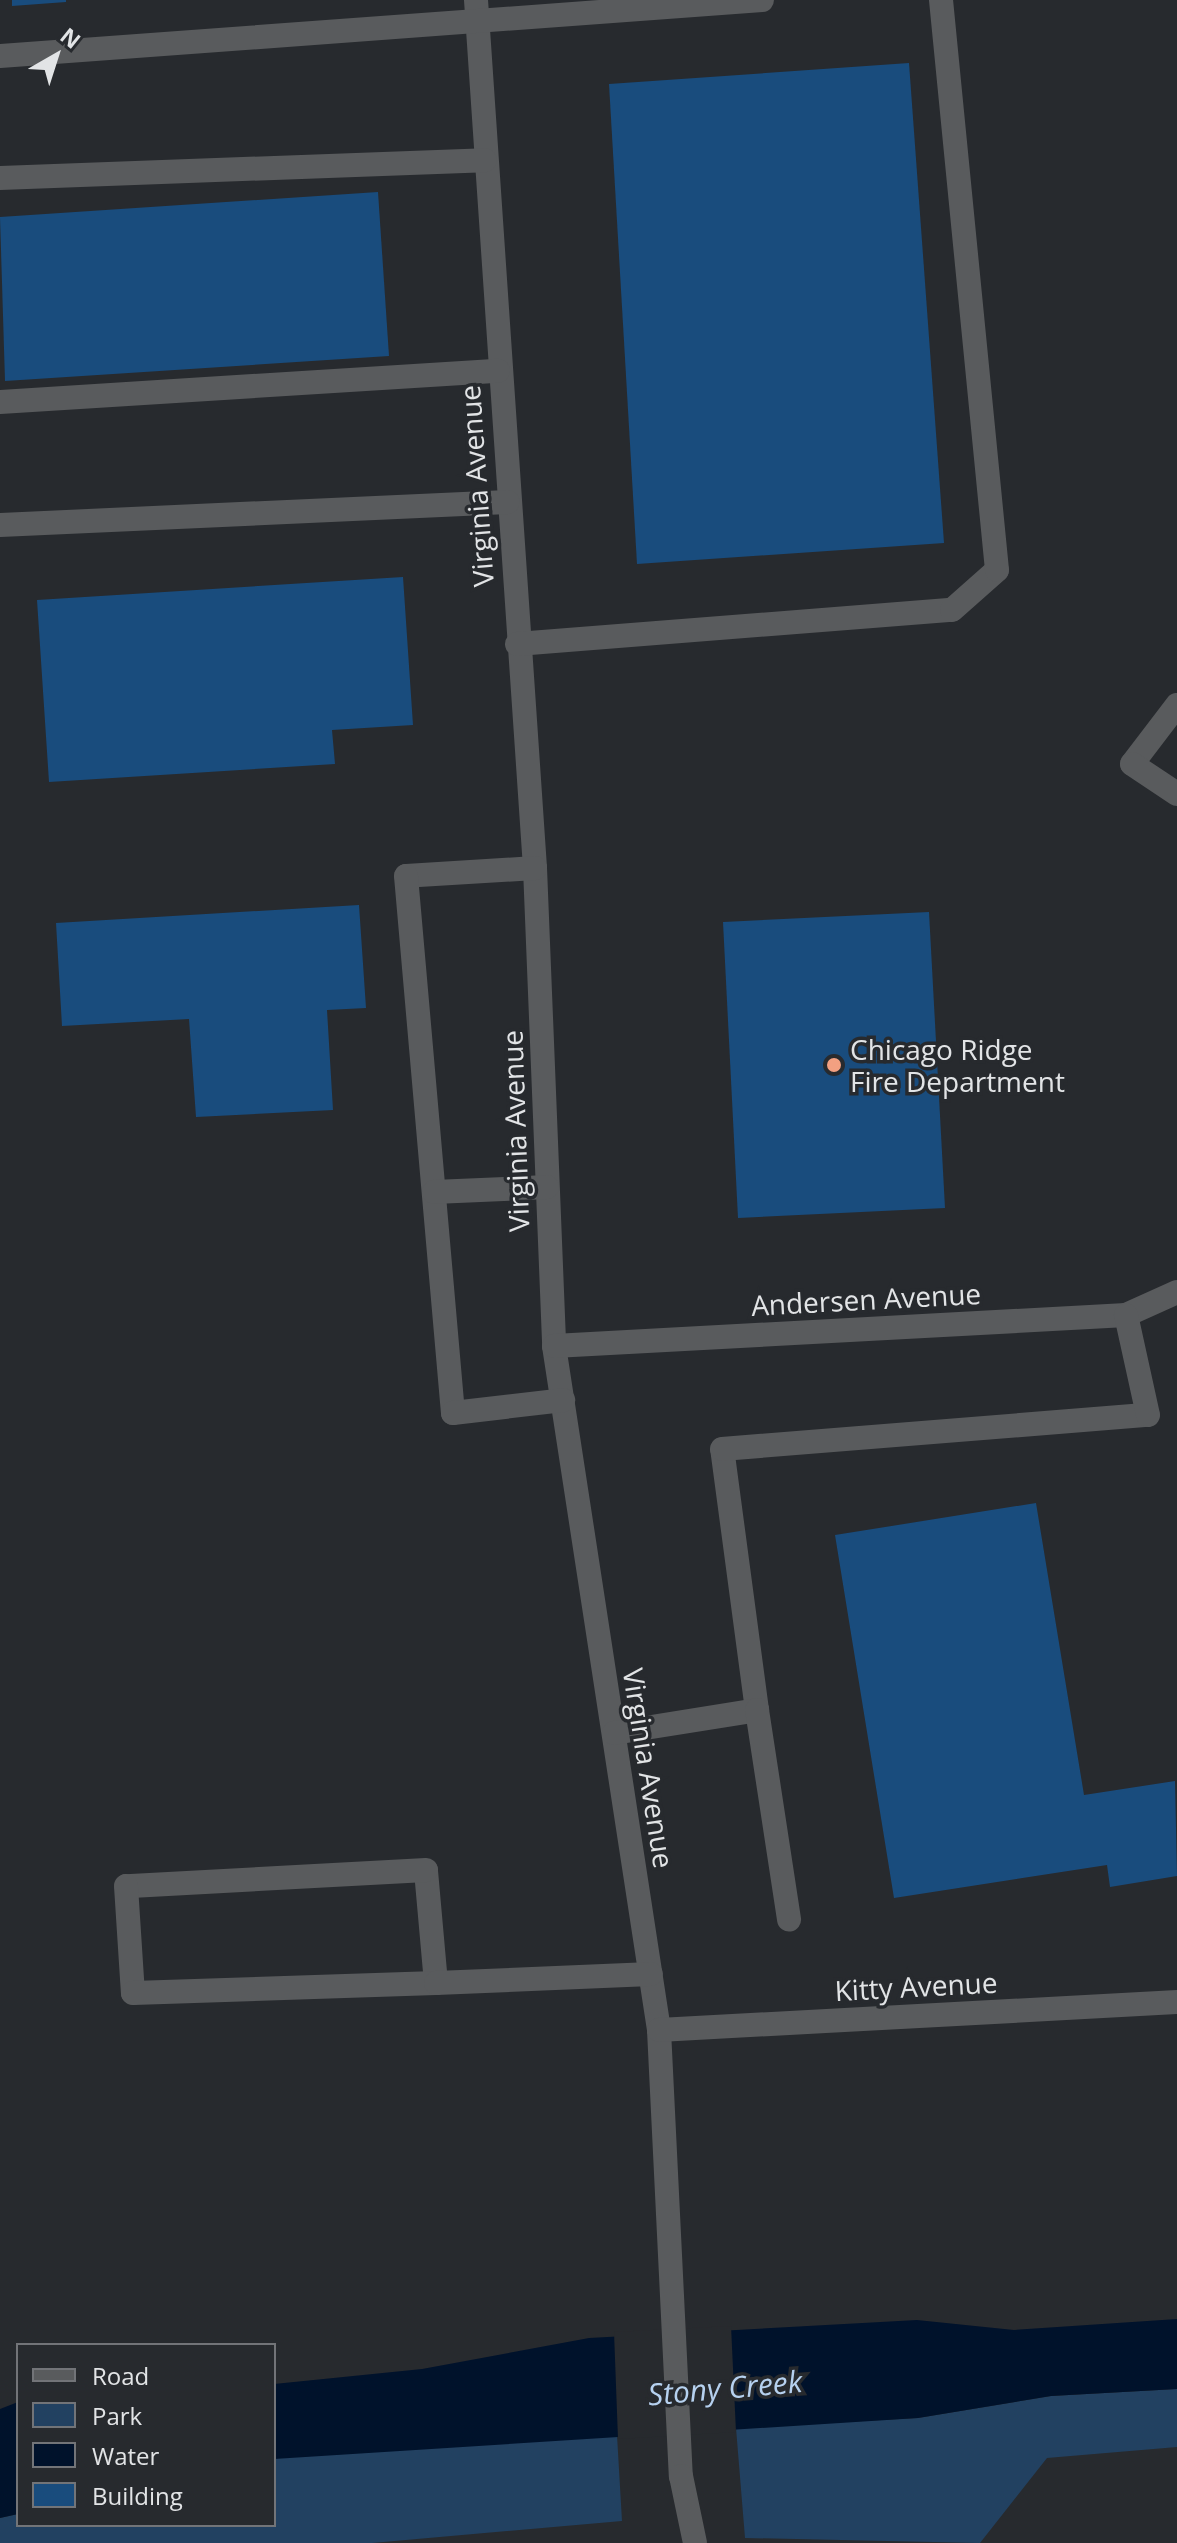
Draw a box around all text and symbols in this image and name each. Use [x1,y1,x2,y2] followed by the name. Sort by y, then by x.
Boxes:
[16,16,96,96] north arrow
[55,20,87,55] text: N
[452,384,500,588] street label: Virginia Avenue
[495,1029,535,1233] street label: Virginia Avenue
[850,1032,1065,1098] place label: Chicago Ridge Fire Department
[825,1056,843,1074] marker: Chicago Ridge Fire Department
[750,1276,982,1322] street label: Andersen Avenue
[617,1666,681,1870] street label: Virginia Avenue
[834,1965,998,2007] street label: Kitty Avenue
[16,2343,276,2527] legend
[92,2359,149,2392] text: Road
[646,2363,804,2413] water label: Stony Creek
[92,2399,142,2432] text: Park
[92,2439,159,2472] text: Water
[92,2479,183,2512] text: Building

